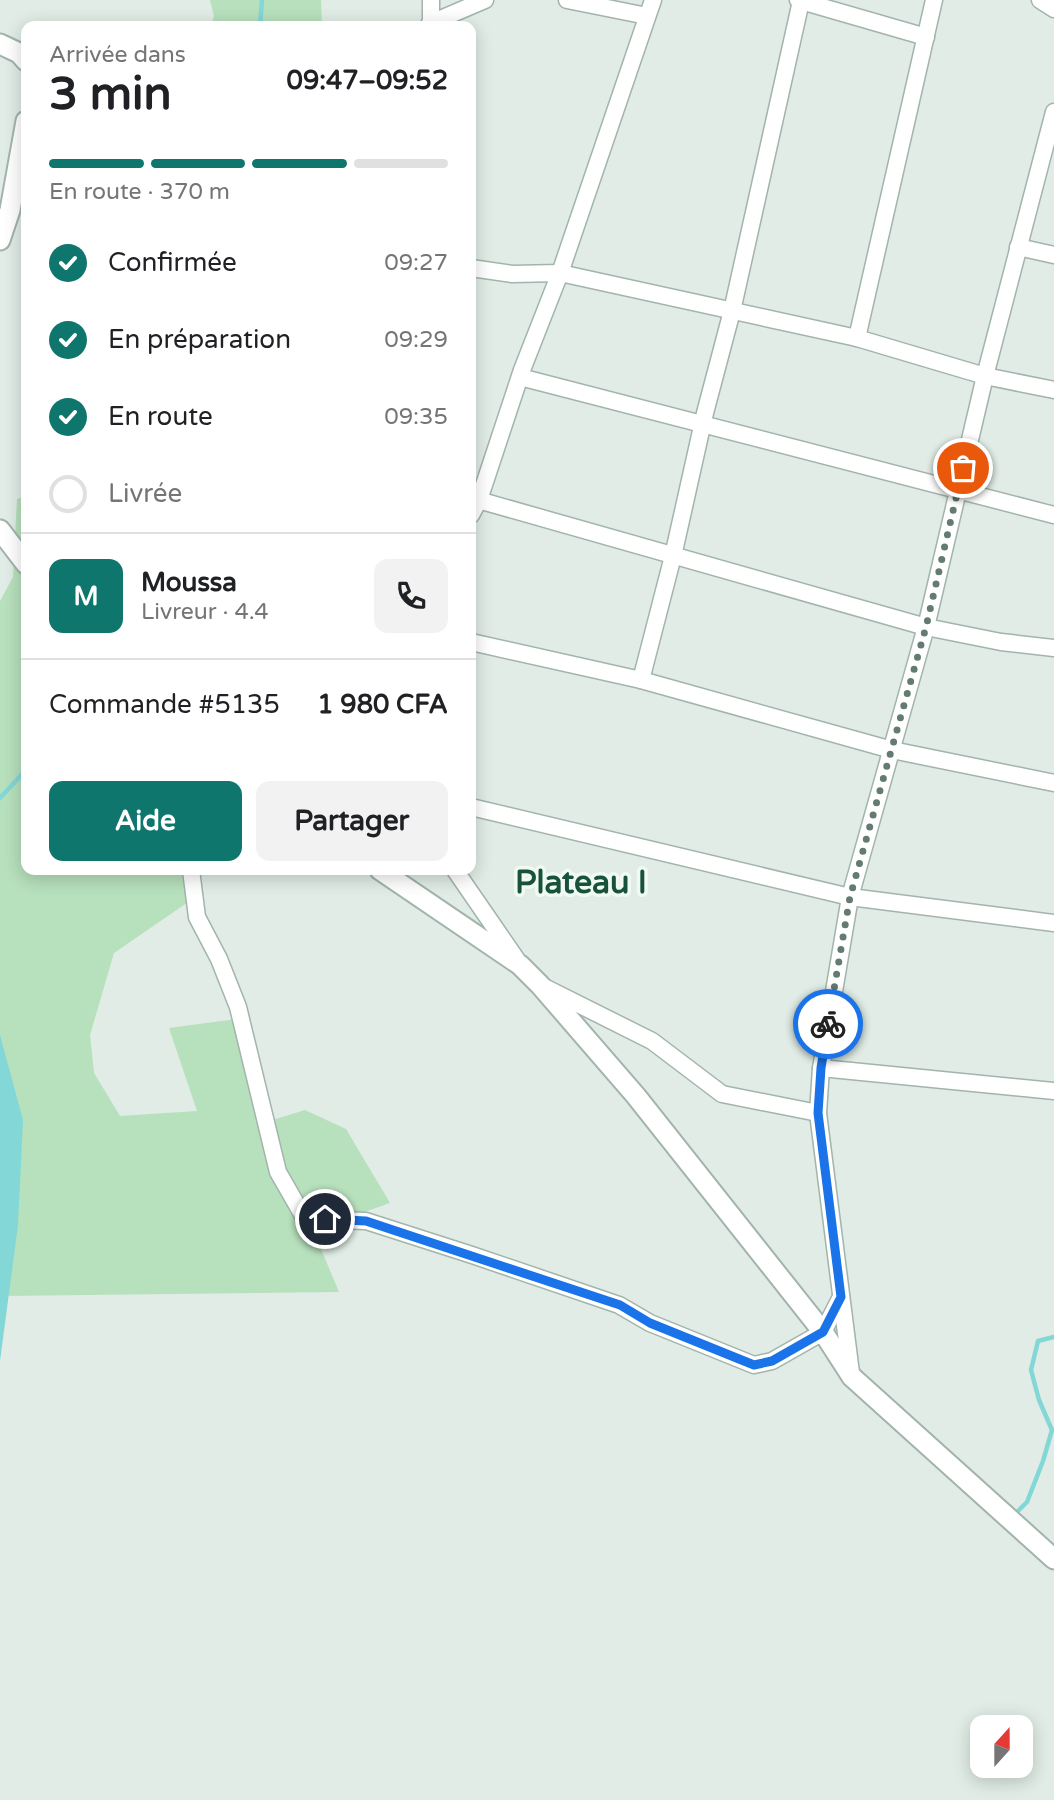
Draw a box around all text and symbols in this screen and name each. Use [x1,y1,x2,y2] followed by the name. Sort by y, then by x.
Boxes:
[49,41,186,69] text: Arrivée dans
[287,65,448,96] text: 09:47–09:52
[49,67,172,122] text: 3 min
[49,178,230,206] text: En route · 370 m
[49,244,87,282] icon: check
[108,247,237,278] text: Confirmée
[384,249,448,277] text: 09:27
[49,321,87,359] icon: check
[108,324,291,355] text: En préparation
[384,326,448,354] text: 09:29
[49,398,87,436] icon: check
[108,401,213,432] text: En route
[384,403,448,431] text: 09:35
[933,438,993,498] pin
[944,449,982,487] icon: bag
[108,478,182,509] text: Livrée
[374,559,448,633] button: phone
[141,567,237,598] text: Moussa
[73,581,99,612] text: M
[141,598,269,626] text: Livreur · 4.4
[49,689,280,720] text: Commande #5135
[317,689,448,720] text: 1 980 CFA
[49,781,242,861] button: Aide
[256,781,448,861] button: Partager
[515,864,647,902] district label: Plateau I
[793,989,863,1059] courier
[809,1005,847,1043] icon: bike
[295,1189,355,1249] pin
[306,1200,344,1238] icon: home
[970,1715,1032,1778] north arrow
[970,1715,1033,1778] map controls

